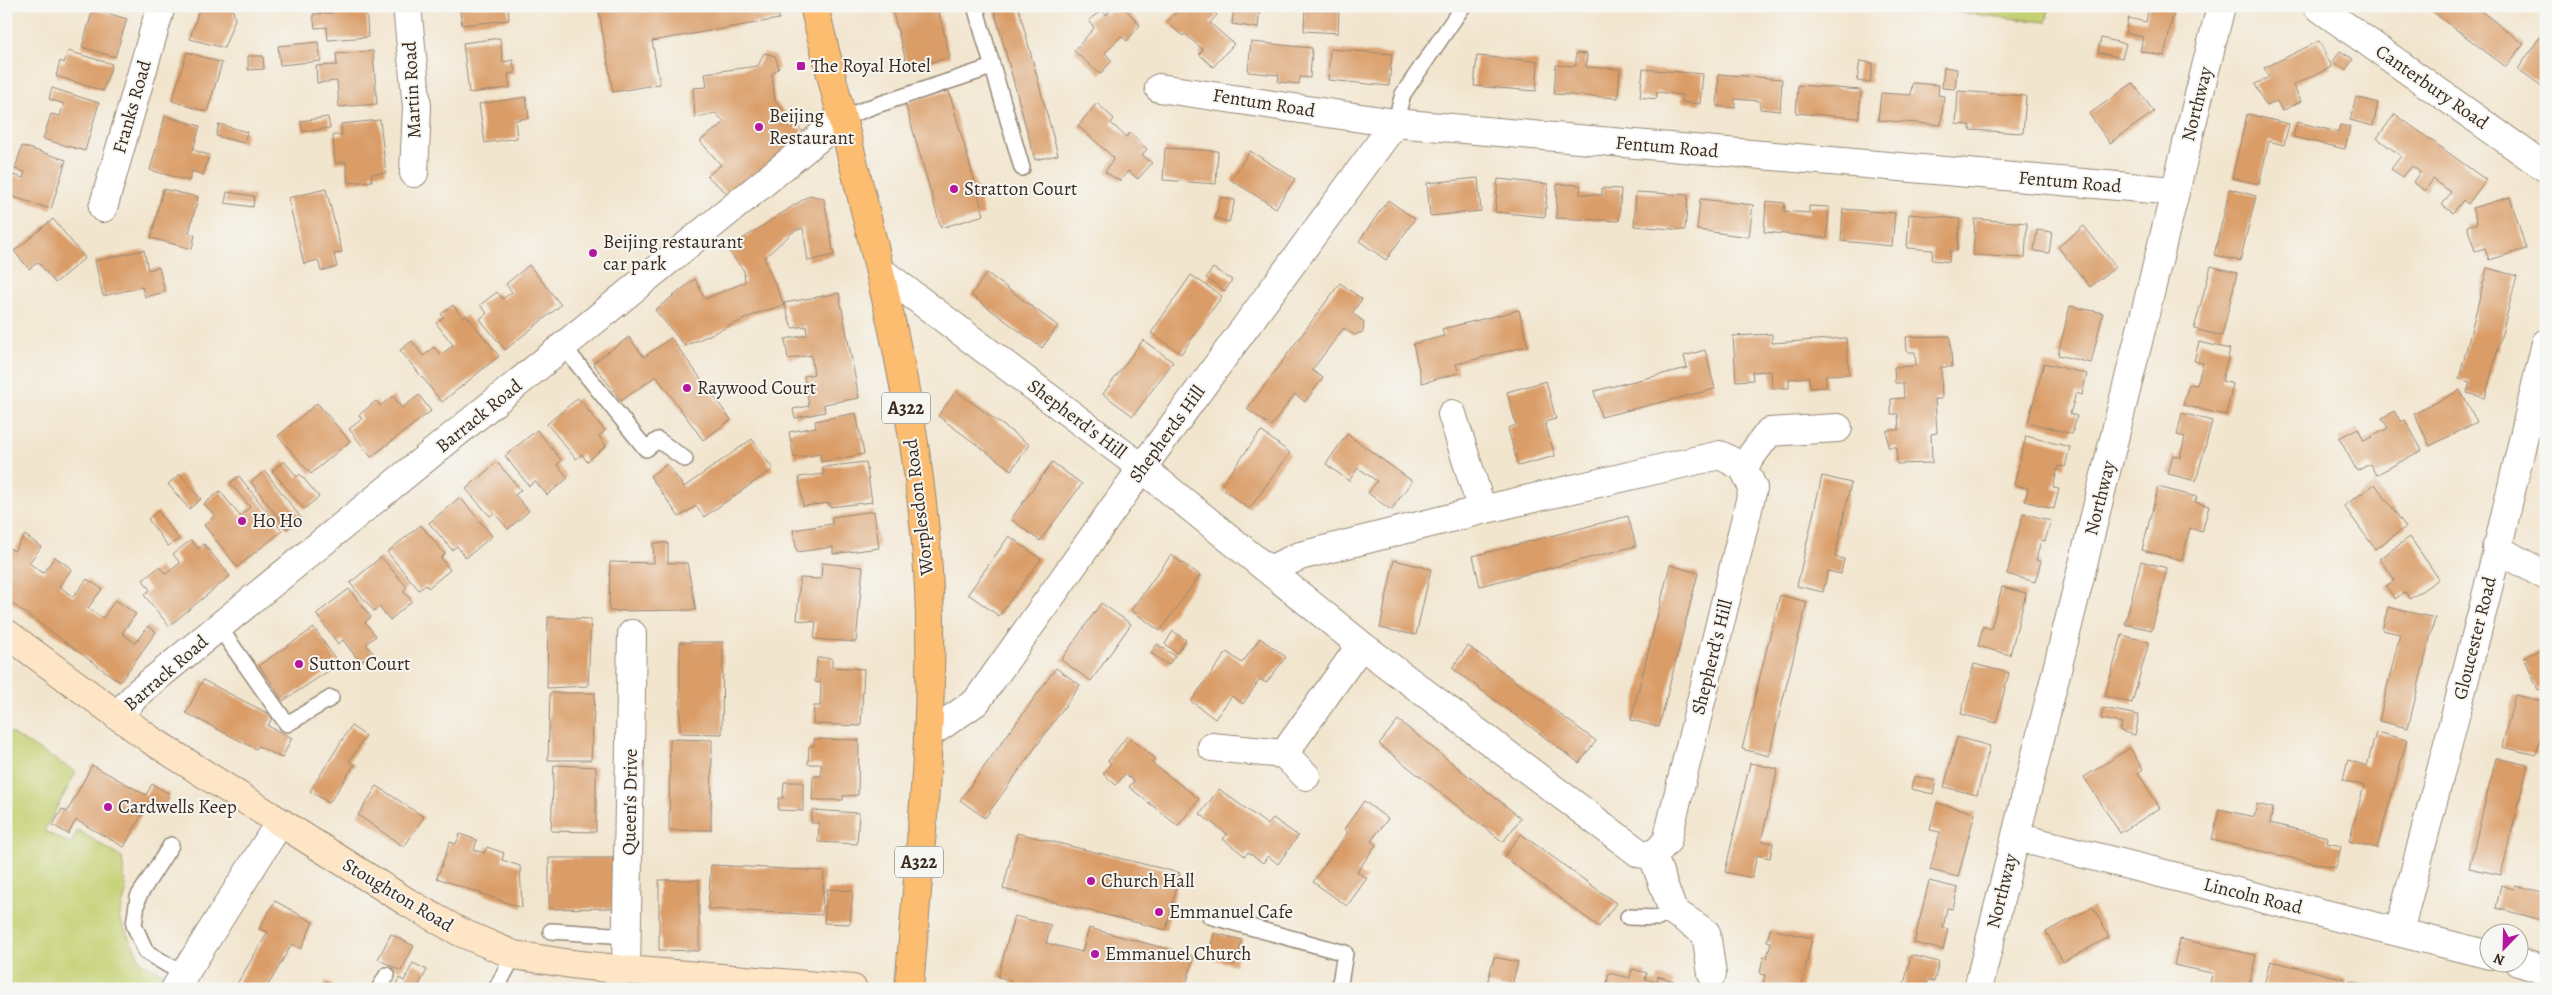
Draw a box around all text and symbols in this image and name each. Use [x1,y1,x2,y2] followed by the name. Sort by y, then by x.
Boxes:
[2370,38,2494,136] street label: Canterbury Road
[396,40,428,139] street label: Martin Road
[811,53,931,79] place label: The Royal Hotel
[106,56,158,157] street label: Franks Road
[795,60,807,72] marker: The Royal Hotel
[2175,63,2219,144] street label: Northway
[1211,82,1318,124] street label: Fentum Road
[769,103,854,151] place label: Beijing Restaurant
[753,121,765,133] marker: Beijing Restaurant
[1614,130,1720,165] street label: Fentum Road
[2017,165,2123,200] street label: Fentum Road
[964,176,1077,202] place label: Stratton Court
[948,183,960,195] marker: Stratton Court
[603,229,743,277] place label: Beijing restaurant car park
[587,247,599,259] marker: Beijing restaurant car park
[430,373,528,459] street label: Barrack Road
[1022,373,1132,465] street label: Shepherd's Hill
[697,375,816,401] place label: Raywood Court
[1123,380,1211,488] street label: Shepherds Hill
[681,382,693,394] marker: Raywood Court
[882,392,930,423] road number: A322
[898,437,940,578] street label: Worplesdon Road
[2078,457,2122,538] street label: Northway
[252,508,303,534] place label: Ho Ho
[236,515,248,527] marker: Ho Ho
[2447,573,2503,702] street label: Gloucester Road
[1685,596,1739,717] street label: Shepherd's Hill
[118,628,214,717] street label: Barrack Road
[309,651,410,677] place label: Sutton Court
[293,658,305,670] marker: Sutton Court
[616,748,644,856] street label: Queen's Drive
[118,794,237,820] place label: Cardwells Keep
[102,801,114,813] marker: Cardwells Keep
[895,846,943,878] road number: A322
[1980,850,2024,931] street label: Northway
[338,852,459,939] street label: Stoughton Road
[1101,868,1195,894] place label: Church Hall
[2201,871,2306,921] street label: Lincoln Road
[1085,875,1097,887] marker: Church Hall
[1169,899,1293,925] place label: Emmanuel Cafe
[1153,906,1165,918] marker: Emmanuel Cafe
[2480,922,2530,972] north arrow
[1105,941,1251,967] place label: Emmanuel Church
[1089,948,1101,960] marker: Emmanuel Church
[2491,949,2508,970] text: N

